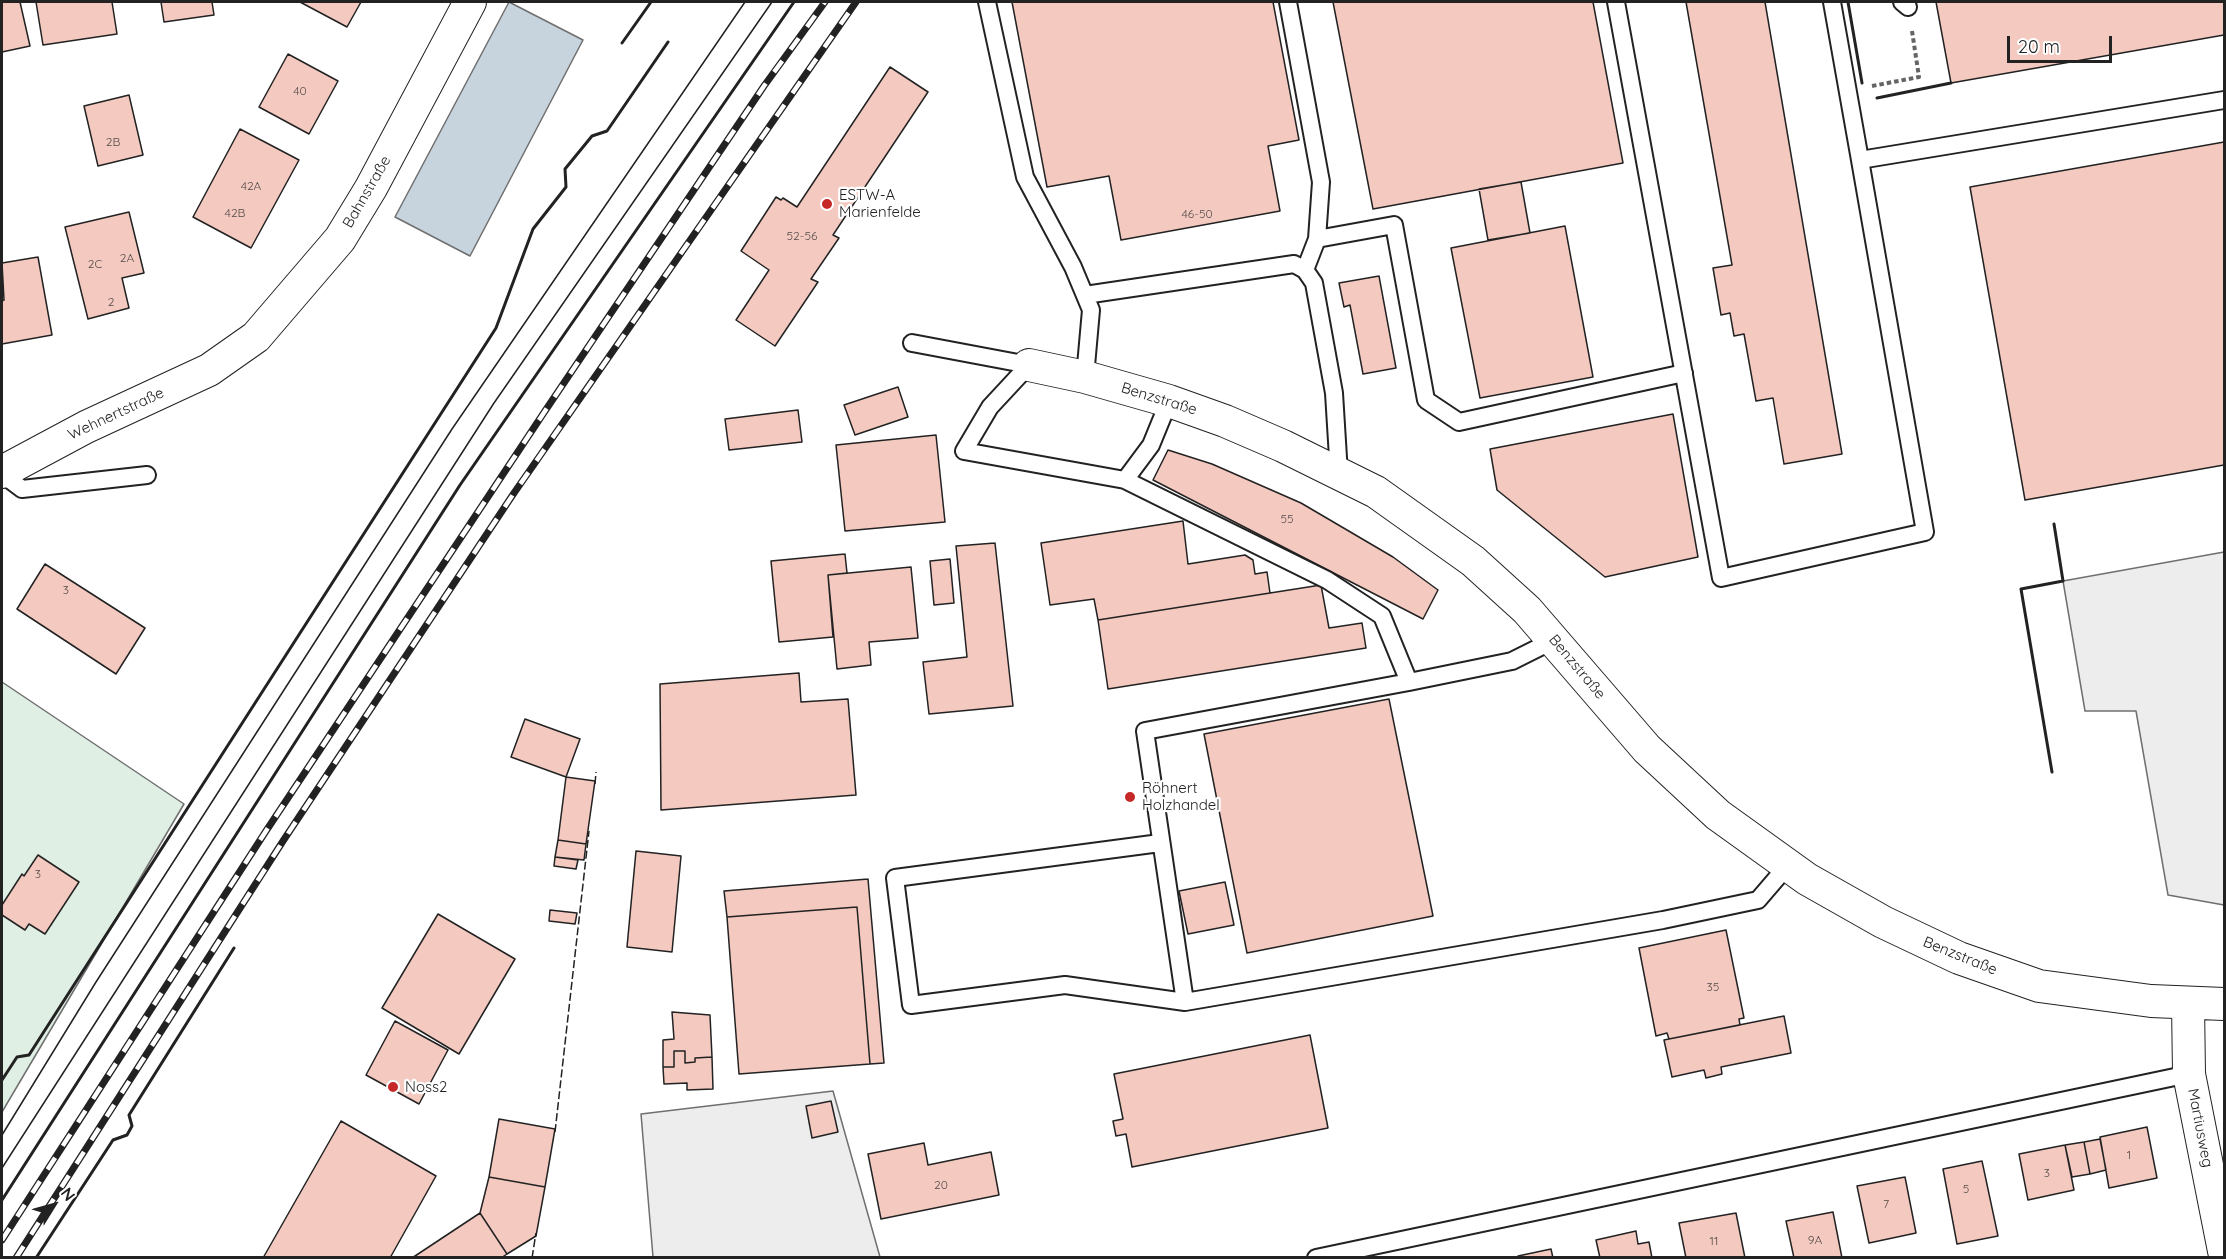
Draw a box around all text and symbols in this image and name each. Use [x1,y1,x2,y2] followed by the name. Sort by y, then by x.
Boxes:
[2010,24,2115,62] scale bar
[2018,35,2060,58] text: 20 m
[293,84,307,98] house number: 40
[106,135,120,149] house number: 2B
[339,153,395,231] street label: Bahnstraße
[241,179,261,193] house number: 42A
[839,186,921,221] place label: ESTW-A Marienfelde
[820,197,834,211] marker: ESTW-A Marienfelde
[225,206,245,220] house number: 42B
[1181,207,1213,221] house number: 46-50
[787,229,817,243] house number: 52-56
[120,251,134,265] house number: 2A
[88,257,102,271] house number: 2C
[108,295,114,309] house number: 2
[1119,379,1199,419] street label: Benzstraße
[65,384,167,444] street label: Wehnertstraße
[1280,512,1294,526] house number: 55
[63,583,69,597] house number: 3
[1545,631,1609,703] street label: Benzstraße
[1142,779,1220,814] place label: Röhnert Holzhandel
[1123,790,1137,804] marker: Röhnert Holzhandel
[35,867,41,881] house number: 3
[1920,933,2000,979] street label: Benzstraße
[1707,980,1719,994] house number: 35
[405,1078,447,1096] place label: Noss2
[386,1080,400,1094] marker: Noss2
[2184,1087,2216,1169] street label: Martiusweg
[2127,1148,2131,1162] house number: 1
[2044,1166,2050,1180] house number: 3
[24,1175,84,1235] north arrow
[934,1178,948,1192] house number: 20
[1963,1182,1969,1196] house number: 5
[57,1183,80,1205] text: N
[1883,1197,1889,1211] house number: 7
[1808,1233,1822,1247] house number: 9A
[1710,1234,1718,1248] house number: 11

